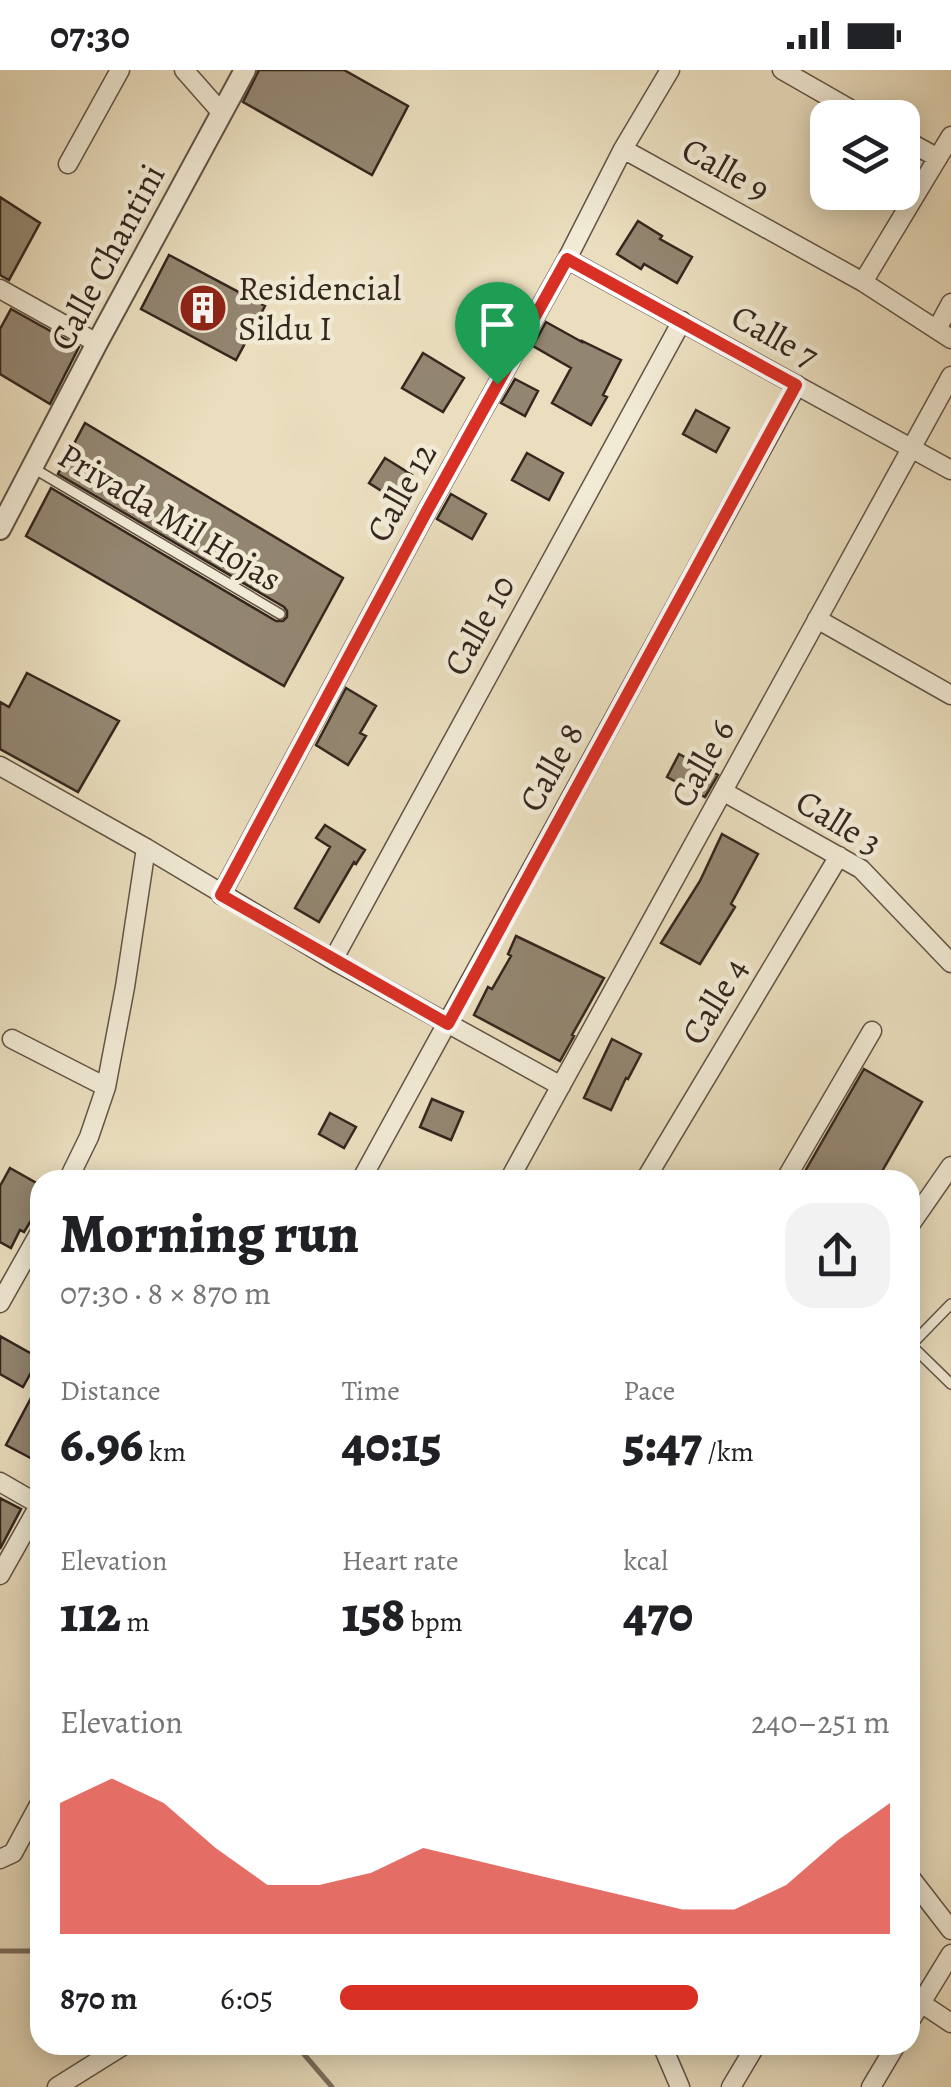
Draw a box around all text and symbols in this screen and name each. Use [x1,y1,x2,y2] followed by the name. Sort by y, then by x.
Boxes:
[50,9,130,61] text: 07:30
[810,100,920,210] map controls
[810,100,920,210] button: layers
[673,125,779,213] street label: Calle 9
[38,155,176,359] street label: Calle Chantini
[238,264,401,352] place label: Residencial Sildu I
[177,282,229,334] building icon: Residencial Sildu I
[455,282,540,385] pin
[723,293,827,380] street label: Calle 7
[470,297,525,352] icon: arrive
[49,431,291,603] street label: Privada Mil Hojas
[354,434,448,550] street label: Calle 12
[432,566,526,684] street label: Calle 10
[658,710,746,816] street label: Calle 6
[507,714,595,820] street label: Calle 8
[787,778,891,866] street label: Calle 3
[669,948,759,1054] street label: Calle 4
[60,1196,359,1271] text: Morning run
[785,1203,890,1308] button: share
[60,1271,271,1315] text: 07:30 · 8 × 870 m
[60,1372,160,1410] text: Distance
[342,1372,400,1410] text: Time
[623,1372,675,1410] text: Pace
[60,1410,143,1478] text: 6.96
[342,1410,441,1478] text: 40:15
[623,1410,702,1478] text: 5:47
[143,1433,186,1471] text: km
[702,1433,754,1471] text: /km
[60,1542,167,1580] text: Elevation
[342,1542,459,1580] text: Heart rate
[623,1542,668,1580] text: kcal
[60,1580,121,1648] text: 112
[342,1580,405,1648] text: 158
[623,1580,693,1648] text: 470
[121,1603,150,1641] text: m
[405,1603,463,1641] text: bpm
[60,1700,183,1744] text: Elevation
[751,1700,890,1744] text: 240–251 m
[60,1976,138,2020] text: 870 m
[220,1976,273,2020] text: 6:05

